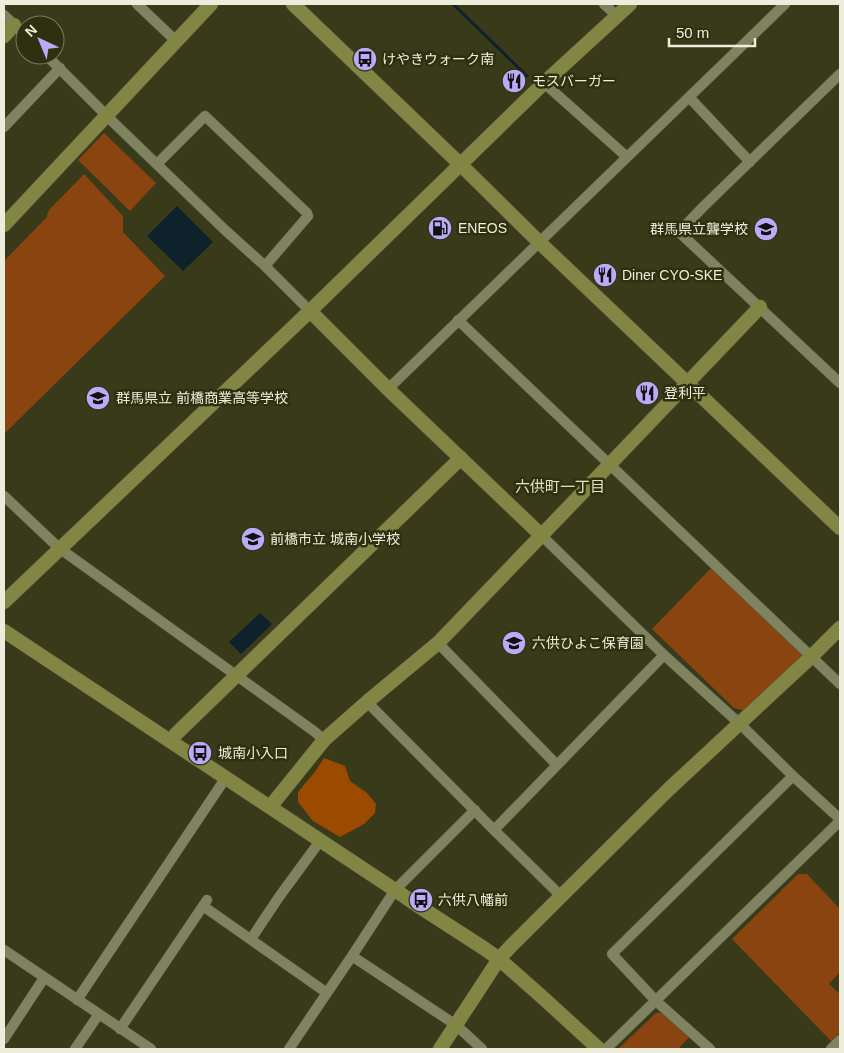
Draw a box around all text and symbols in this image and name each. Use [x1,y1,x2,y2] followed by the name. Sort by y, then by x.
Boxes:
[15,15,65,65] north arrow
[669,15,755,47] scale bar
[22,21,40,40] text: N
[676,24,709,41] text: 50 m
[352,46,378,72] bus stop icon: けやきウォーク南
[382,51,494,67] place label: けやきウォーク南
[501,68,527,94] restaurant icon: モスバーガー
[532,73,616,89] place label: モスバーガー
[427,215,453,241] fuel station icon: ENEOS
[753,216,779,242] school or university icon: 群馬県立聾学校
[458,220,507,236] place label: ENEOS
[650,221,748,237] place label: 群馬県立聾学校
[592,262,618,288] restaurant icon: Diner CYO-SKE
[622,267,722,283] place label: Diner CYO-SKE
[634,380,660,406] restaurant icon: 登利平
[85,385,111,411] school or university icon: 群馬県立 前橋商業高等学校
[664,385,706,401] place label: 登利平
[116,390,288,406] place label: 群馬県立 前橋商業高等学校
[515,478,605,495] district label: 六供町一丁目
[240,526,266,552] school or university icon: 前橋市立 城南小学校
[270,531,400,547] place label: 前橋市立 城南小学校
[501,630,527,656] school or university icon: 六供ひよこ保育園
[532,635,644,651] place label: 六供ひよこ保育園
[187,740,213,766] bus stop icon: 城南小入口
[218,745,288,761] place label: 城南小入口
[408,887,434,913] bus stop icon: 六供八幡前
[438,892,508,908] place label: 六供八幡前

